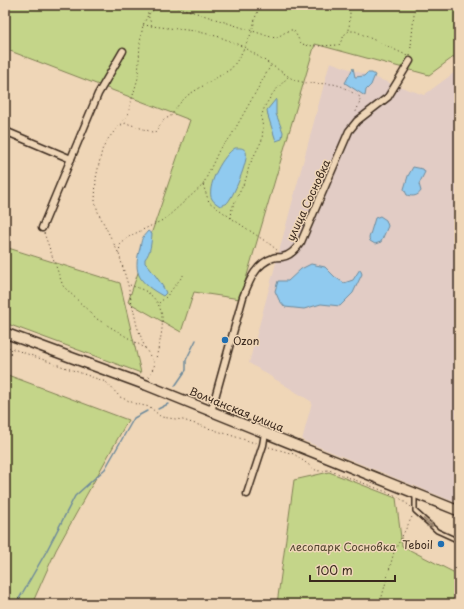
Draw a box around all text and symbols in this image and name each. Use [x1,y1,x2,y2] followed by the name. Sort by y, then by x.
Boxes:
[282,156,334,244] street label: улица Сосновка
[233,332,259,349] place label: Ozon
[220,335,230,345] marker: Ozon
[187,382,287,436] street label: Волчанская улица
[423,518,433,528] one-way arrow
[402,536,433,553] place label: Teboil
[289,538,396,555] park label: лесопарк Сосновка
[436,539,446,549] marker: Teboil
[310,557,395,583] scale bar
[316,561,353,579] text: 100 m

